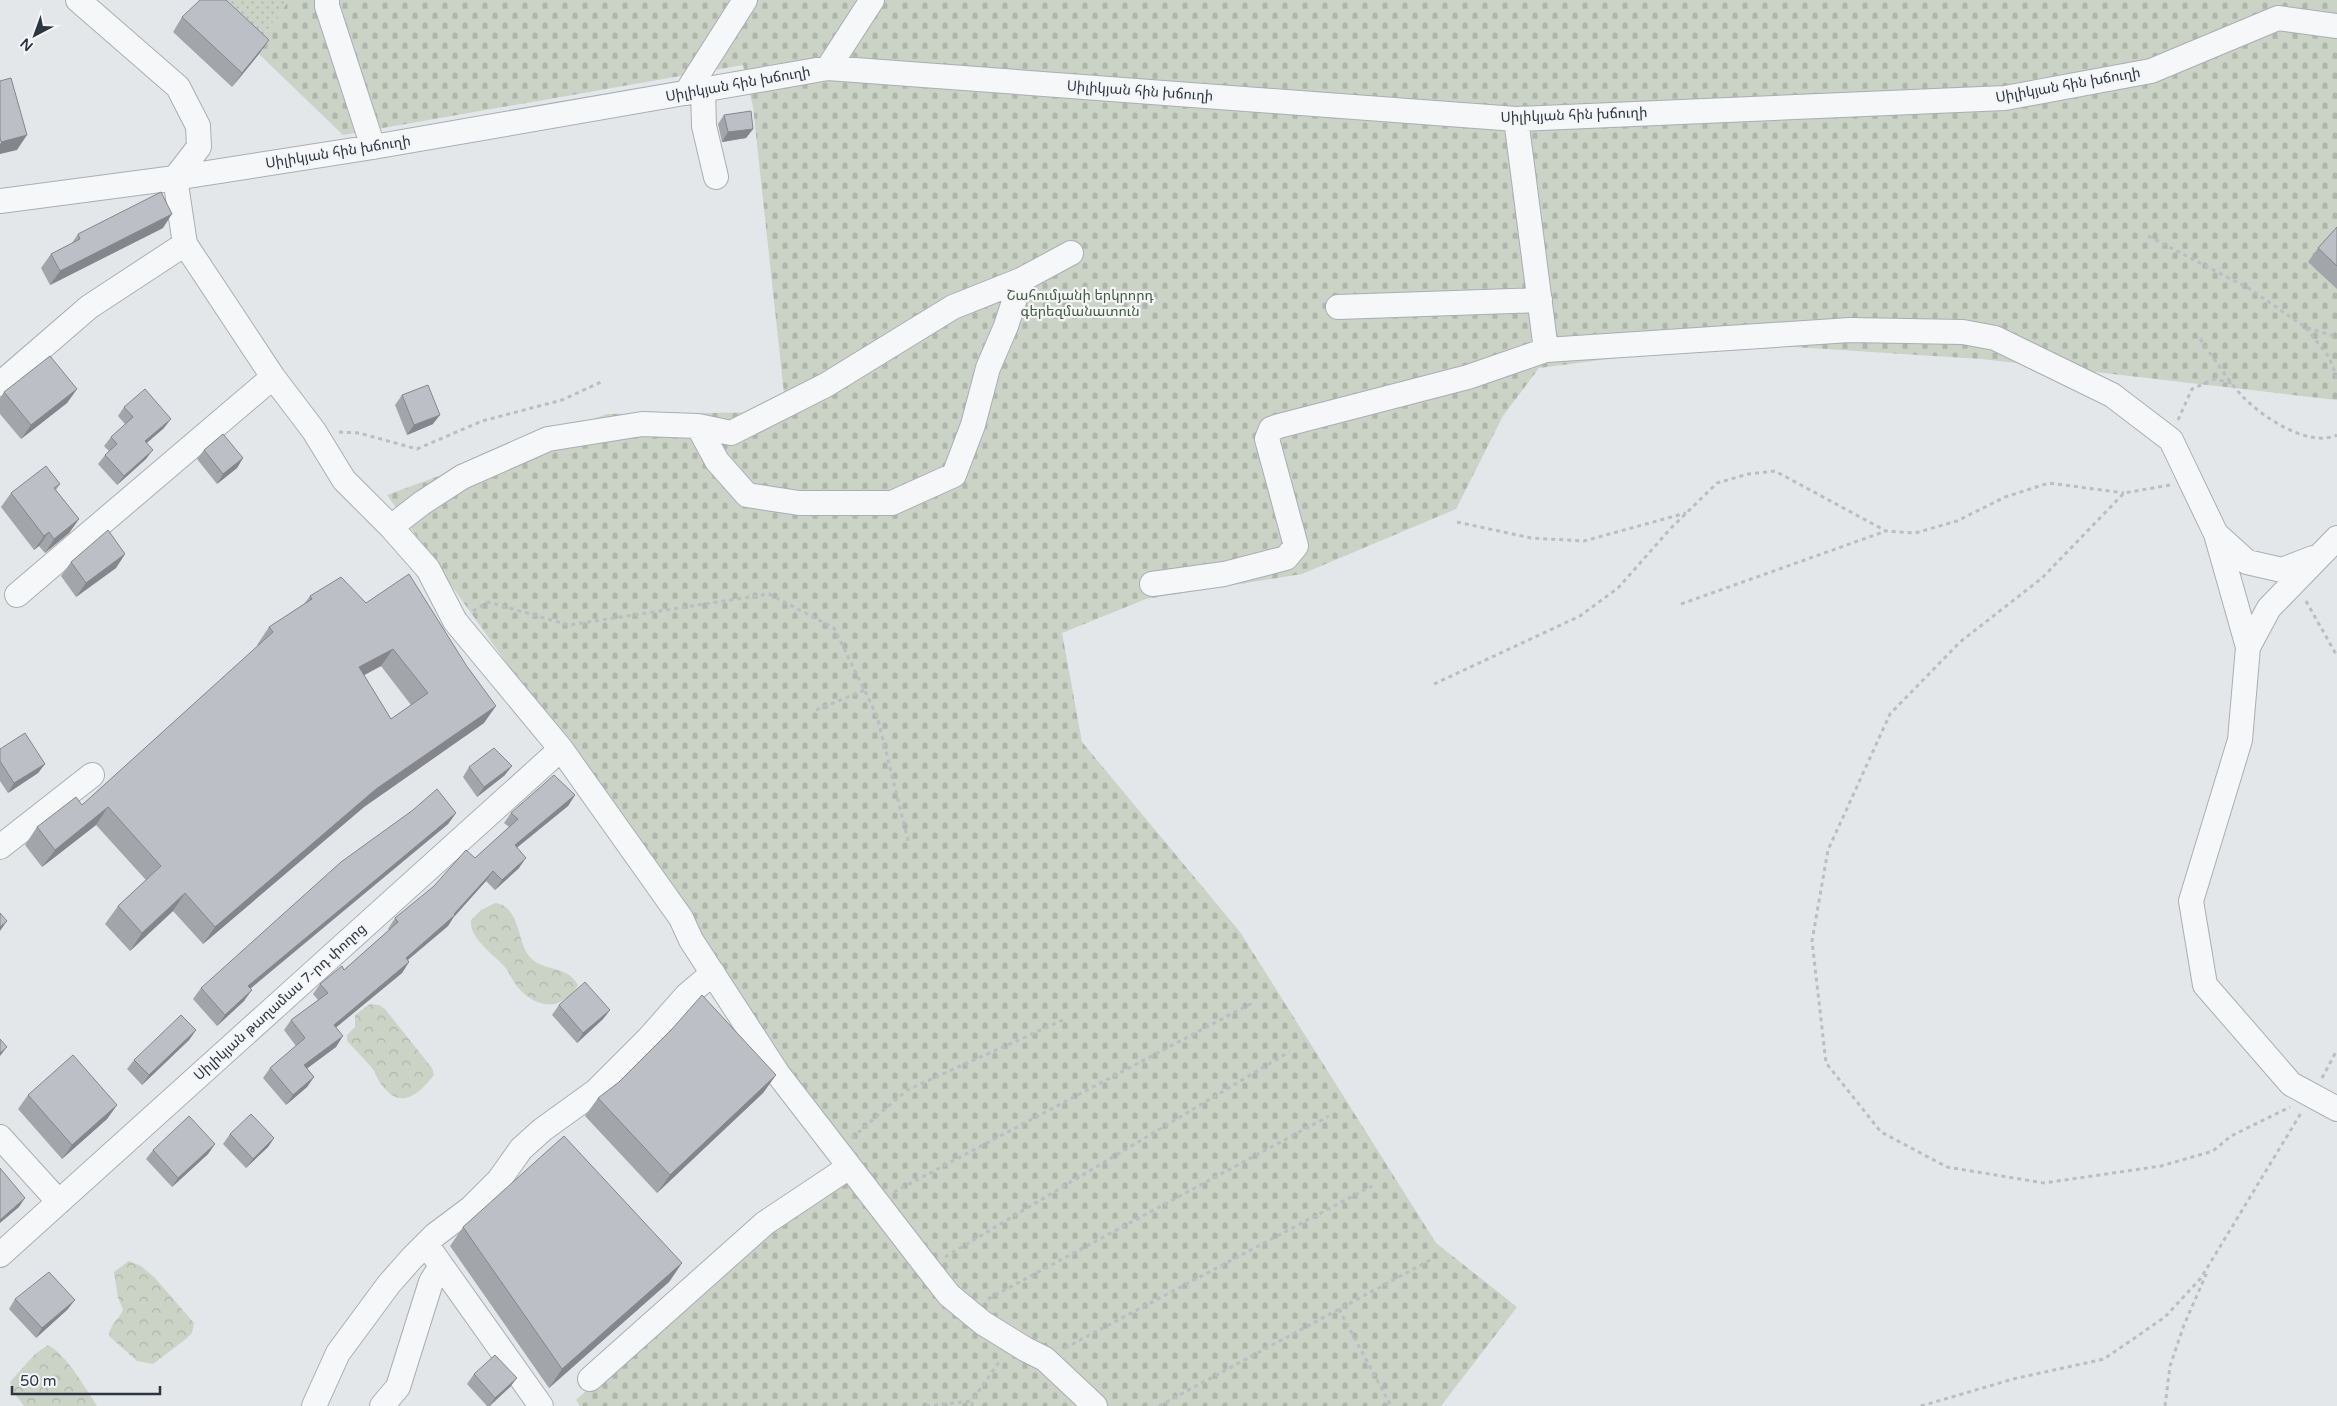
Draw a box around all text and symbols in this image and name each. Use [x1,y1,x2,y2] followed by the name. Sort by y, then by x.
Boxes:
[10,10,60,60] north arrow
[17,34,37,55] text: N
[664,63,812,105] street label: Սիլիկյան հին խճուղի
[1994,64,2142,106] street label: Սիլիկյան հին խճուղի
[1066,77,1214,105] street label: Սիլիկյան հին խճուղի
[1500,104,1648,126] street label: Սիլիկյան հին խճուղի
[264,132,412,172] street label: Սիլիկյան հին խճուղի
[1006,287,1154,320] park label: Շահումյանի երկրորդ գերեզմանատուն
[190,920,370,1084] street label: Սիլիկյան թաղամաս 7-րդ փողոց
[12,1364,160,1396] scale bar
[20,1372,57,1390] text: 50 m

